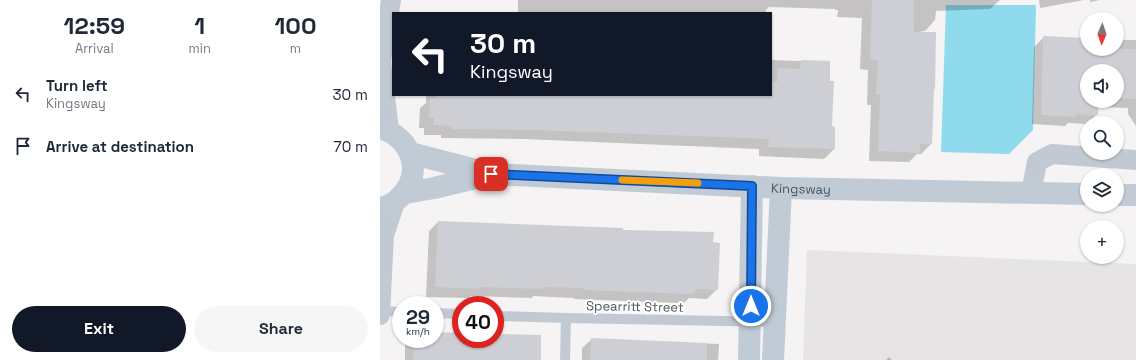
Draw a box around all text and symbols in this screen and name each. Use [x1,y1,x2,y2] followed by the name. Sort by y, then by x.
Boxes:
[64,10,125,41] text: 12:59
[194,10,205,41] text: 1
[274,10,316,41] text: 100
[1080,12,1124,56] north arrow
[1080,12,1124,264] map controls
[470,25,536,61] text: 30 m
[404,28,456,80] icon: left
[75,40,114,57] text: Arrival
[189,40,211,57] text: min
[290,40,301,57] text: m
[470,60,553,83] text: Kingsway
[1080,64,1124,108] button: sound
[46,76,108,95] text: Turn left
[12,83,34,105] icon: left
[333,85,368,104] text: 30 m
[46,95,106,112] text: Kingsway
[1080,116,1124,160] button: search
[12,135,34,157] icon: arrive
[46,137,194,156] text: Arrive at destination
[333,137,368,156] text: 70 m
[474,157,508,191] pin
[480,163,502,185] icon: arrive
[1080,168,1124,212] button: layers
[771,180,831,198] street label: Kingsway
[1080,220,1124,264] button: +
[730,285,772,327] position arrow
[452,296,504,348] speed limit sign: 40
[586,297,684,316] street label: Spearritt Street
[406,304,430,330] text: 29
[12,306,186,352] button: Exit
[194,306,368,352] button: Share
[406,325,430,338] text: km/h

